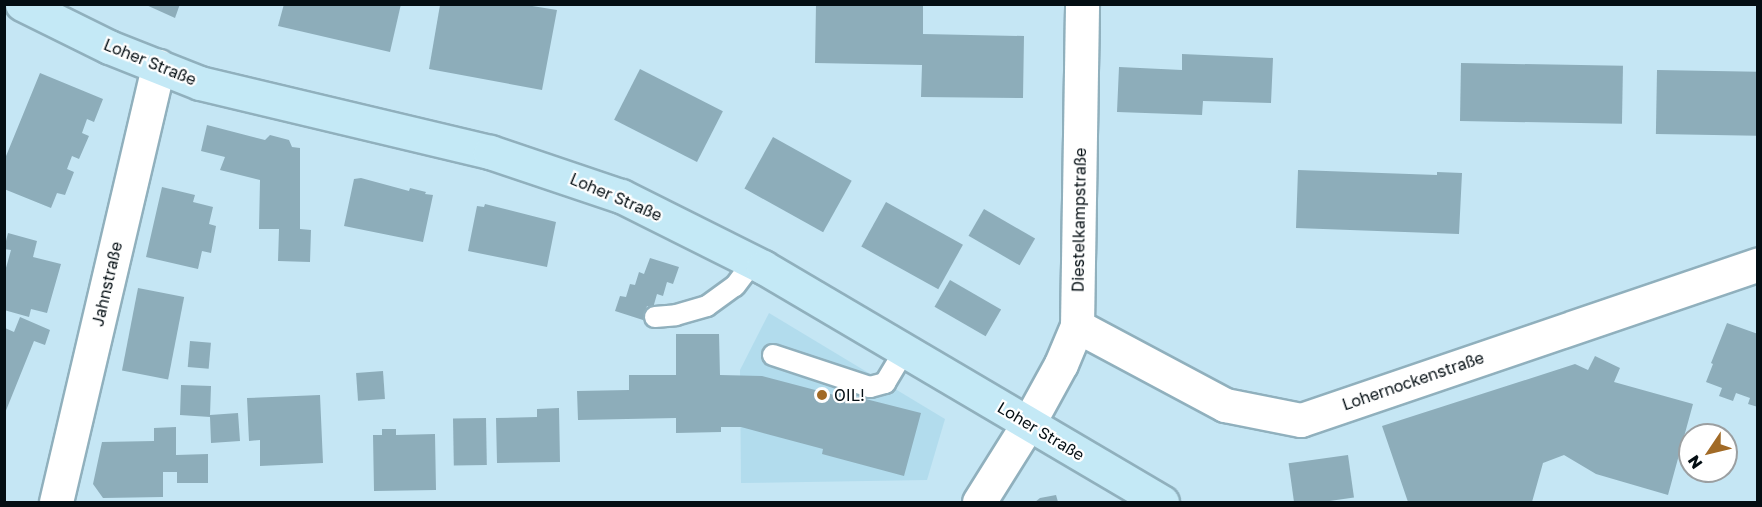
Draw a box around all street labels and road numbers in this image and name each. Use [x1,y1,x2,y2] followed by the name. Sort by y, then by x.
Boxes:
[101,35,199,89] street label: Loher Straße
[1068,148,1090,292] street label: Diestelkampstraße
[567,169,665,225] street label: Loher Straße
[88,240,126,328] street label: Jahnstraße
[1340,348,1486,414] street label: Lohernockenstraße
[994,398,1088,464] street label: Loher Straße

